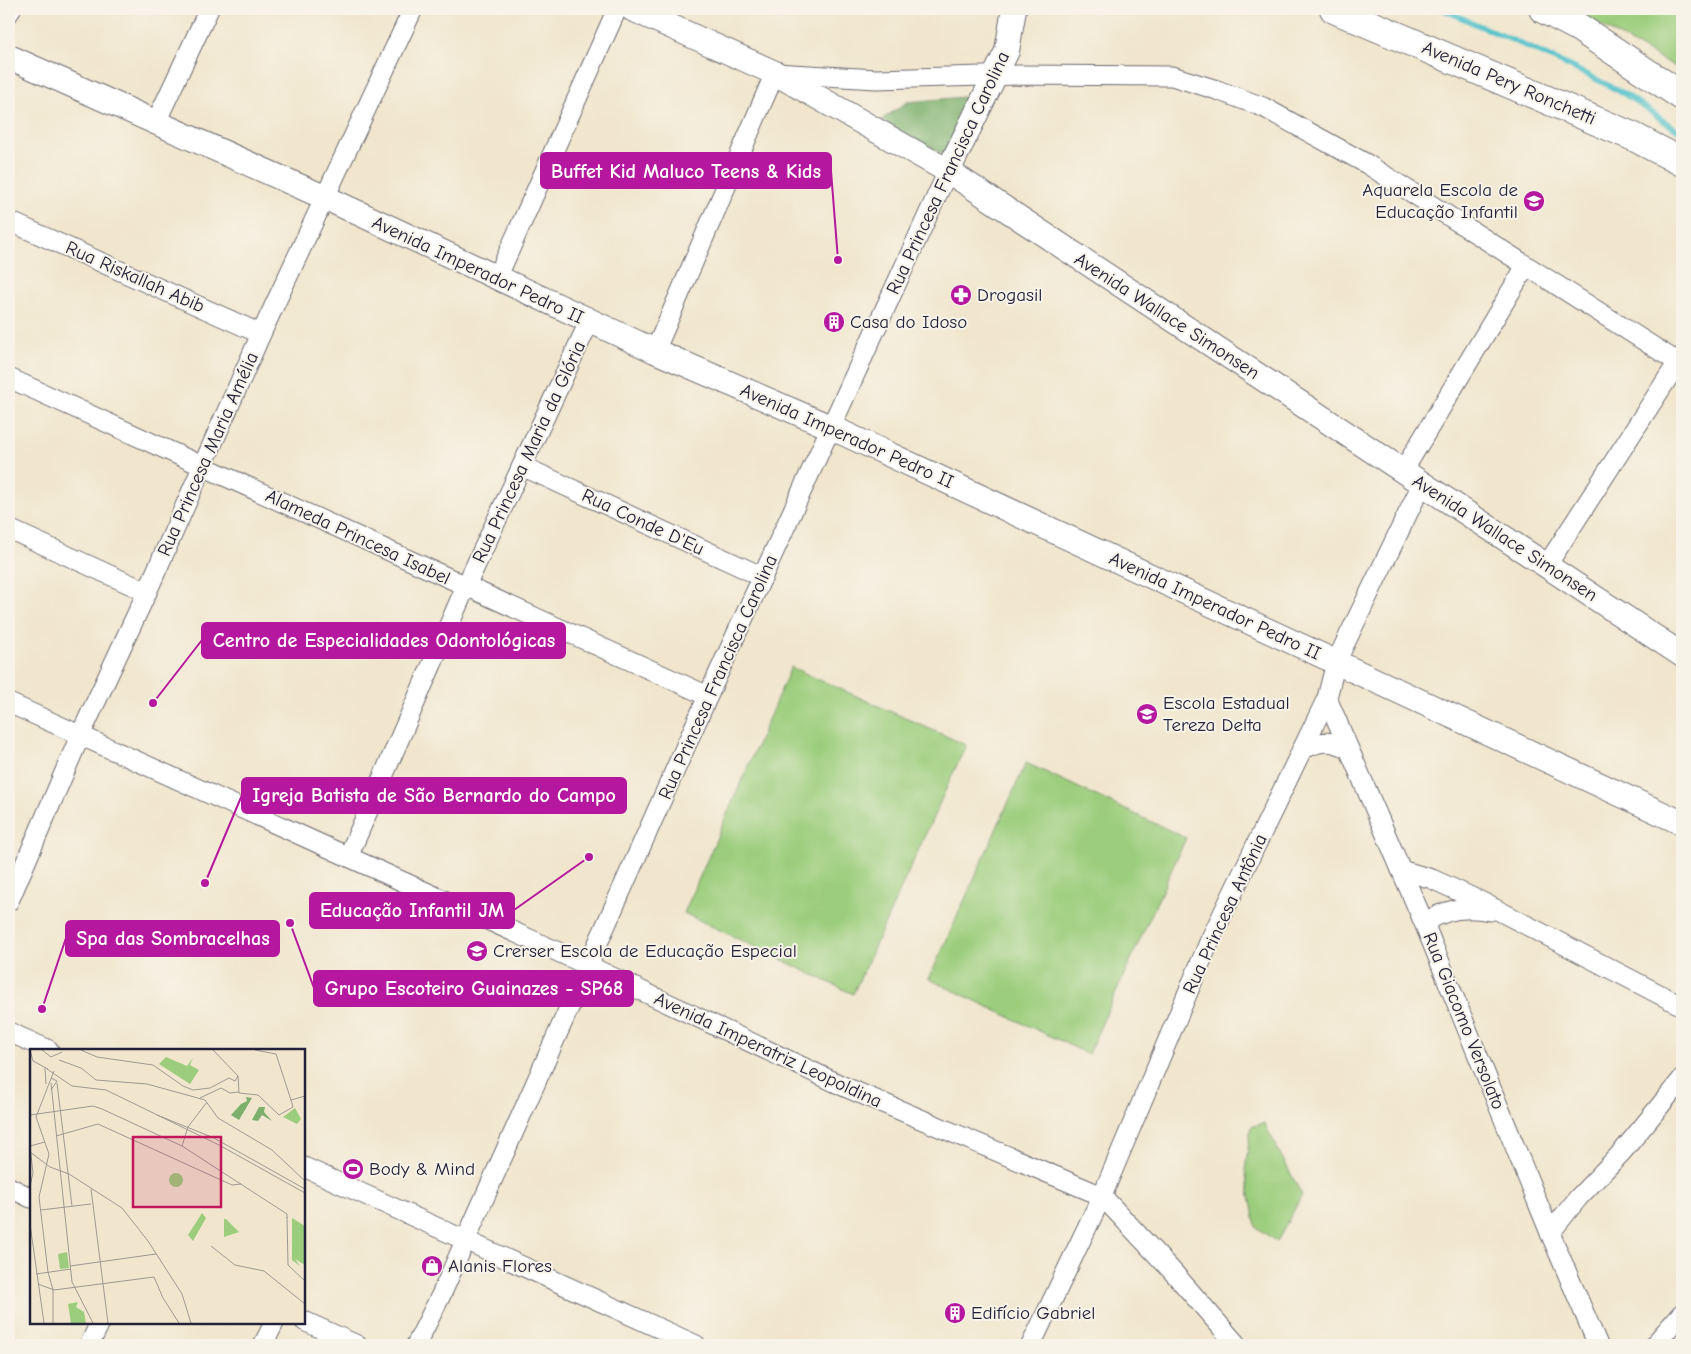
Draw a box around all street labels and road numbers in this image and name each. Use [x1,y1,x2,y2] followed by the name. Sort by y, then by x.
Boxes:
[1419,36,1599,130] street label: Avenida Pery Ronchetti
[882,48,1014,298] street label: Rua Princesa Francisca Carolina
[369,211,587,329] street label: Avenida Imperador Pedro II
[62,237,208,317] street label: Rua Riskallah Abib
[1070,248,1264,384] street label: Avenida Wallace Simonsen
[468,338,590,566] street label: Rua Princesa Maria da Glória
[153,349,263,559] street label: Rua Princesa Maria Amélia
[737,379,957,493] street label: Avenida Imperador Pedro II
[1408,470,1602,606] street label: Avenida Wallace Simonsen
[578,484,708,560] street label: Rua Conde D'Eu
[262,485,454,589] street label: Alameda Princesa Isabel
[1106,547,1324,665] street label: Avenida Imperador Pedro II
[654,551,782,803] street label: Rua Princesa Francisca Carolina
[1178,831,1272,997] street label: Rua Princesa Antônia
[1418,929,1510,1113] street label: Rua Giacomo Versolato
[651,988,885,1112] street label: Avenida Imperatriz Leopoldina

